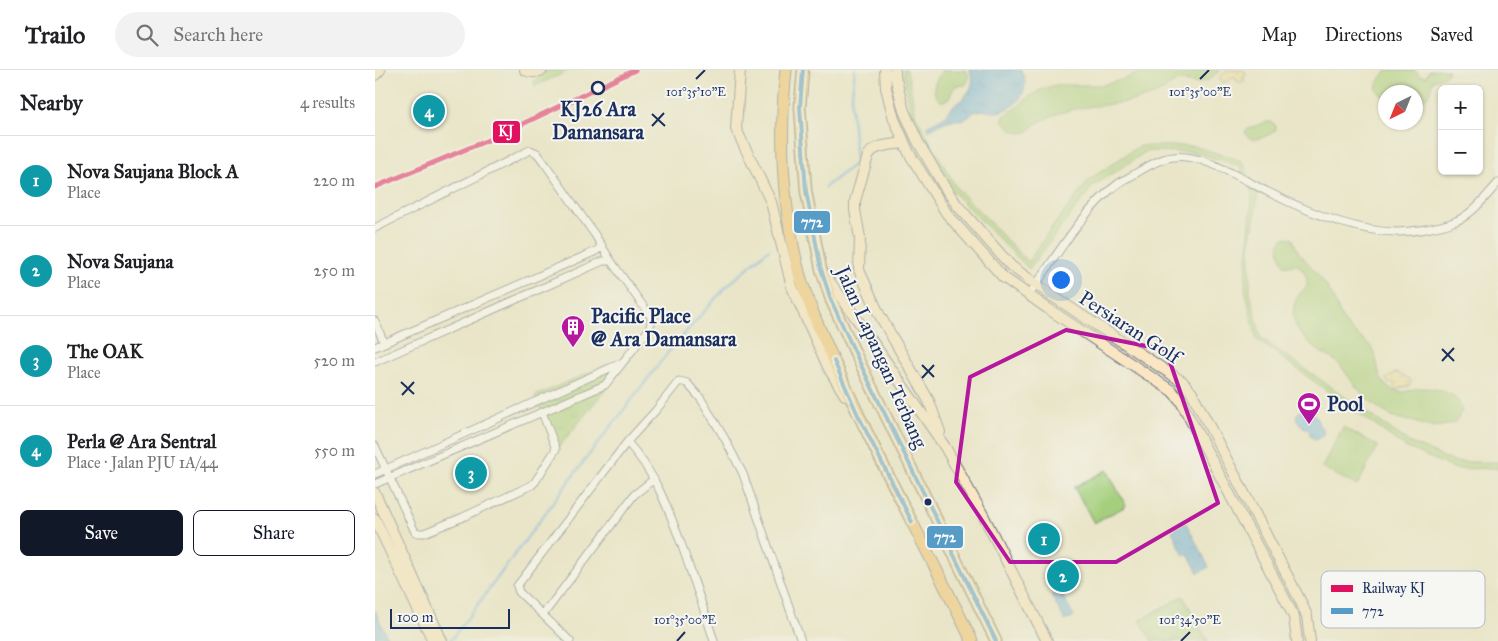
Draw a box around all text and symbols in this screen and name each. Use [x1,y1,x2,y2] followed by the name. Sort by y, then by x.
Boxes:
[115,12,465,57] search box
[25,20,85,50] text: Trailo
[133,21,161,49] icon: search
[173,23,263,46] text: Search here
[1261,24,1297,46] text: Map
[1325,24,1402,46] text: Directions
[1430,24,1473,46] text: Saved
[591,81,605,95] marker: KJ26 Ara Damansara
[666,85,726,99] text: 101°35'10"E
[1169,85,1231,99] text: 101°35'00"E
[1378,85,1423,130] north arrow
[1438,85,1483,175] map controls
[1438,85,1483,130] button: +
[20,90,83,116] text: Nearby
[413,92,445,130] pin: 4
[300,93,355,112] text: 4 results
[552,97,645,144] place label: KJ26 Ara Damansara
[492,120,521,144] line badge: KJ
[498,123,514,141] text: KJ
[1438,130,1483,175] button: −
[67,160,239,183] text: Nova Saujana Block A
[33,171,39,190] text: 1
[313,171,355,190] text: 220 m
[67,183,101,202] text: Place
[793,210,831,234] line badge: 772
[801,214,824,231] text: 772
[67,250,174,273] text: Nova Saujana
[829,260,933,453] street label: Jalan Lapangan Terbang
[32,261,40,280] text: 2
[314,261,355,280] text: 250 m
[1048,267,1074,293] your location
[67,273,101,292] text: Place
[1075,285,1188,370] street label: Persiaran Golf
[591,304,737,351] place label: Pacific Place @ Ara Damansara
[560,314,586,348] building icon: Pacific Place @ Ara Damansara
[67,340,143,363] text: The OAK
[33,351,39,370] text: 3
[313,351,355,370] text: 520 m
[67,363,101,382] text: Place
[1296,391,1322,425] sports icon: Pool
[1327,392,1364,416] place label: Pool
[67,430,216,453] text: Perla @ Ara Sentral
[32,441,40,460] text: 4
[314,441,355,460] text: 550 m
[67,453,218,472] text: Place · Jalan PJU 1A/44
[455,454,487,492] pin: 3
[923,497,933,507] unlabelled marker
[20,510,183,556] button: Save
[193,510,355,556] button: Share
[1028,520,1060,558] pin: 1
[926,525,964,549] line badge: 772
[934,529,957,546] text: 772
[1047,557,1079,595] pin: 2
[1321,571,1485,628] legend
[1362,580,1425,598] text: Railway KJ
[1362,603,1384,620] text: 772
[390,606,510,629] scale bar
[397,609,434,626] text: 100 m
[654,613,716,627] text: 101°35'00"E
[1159,613,1221,627] text: 101°34'50"E

